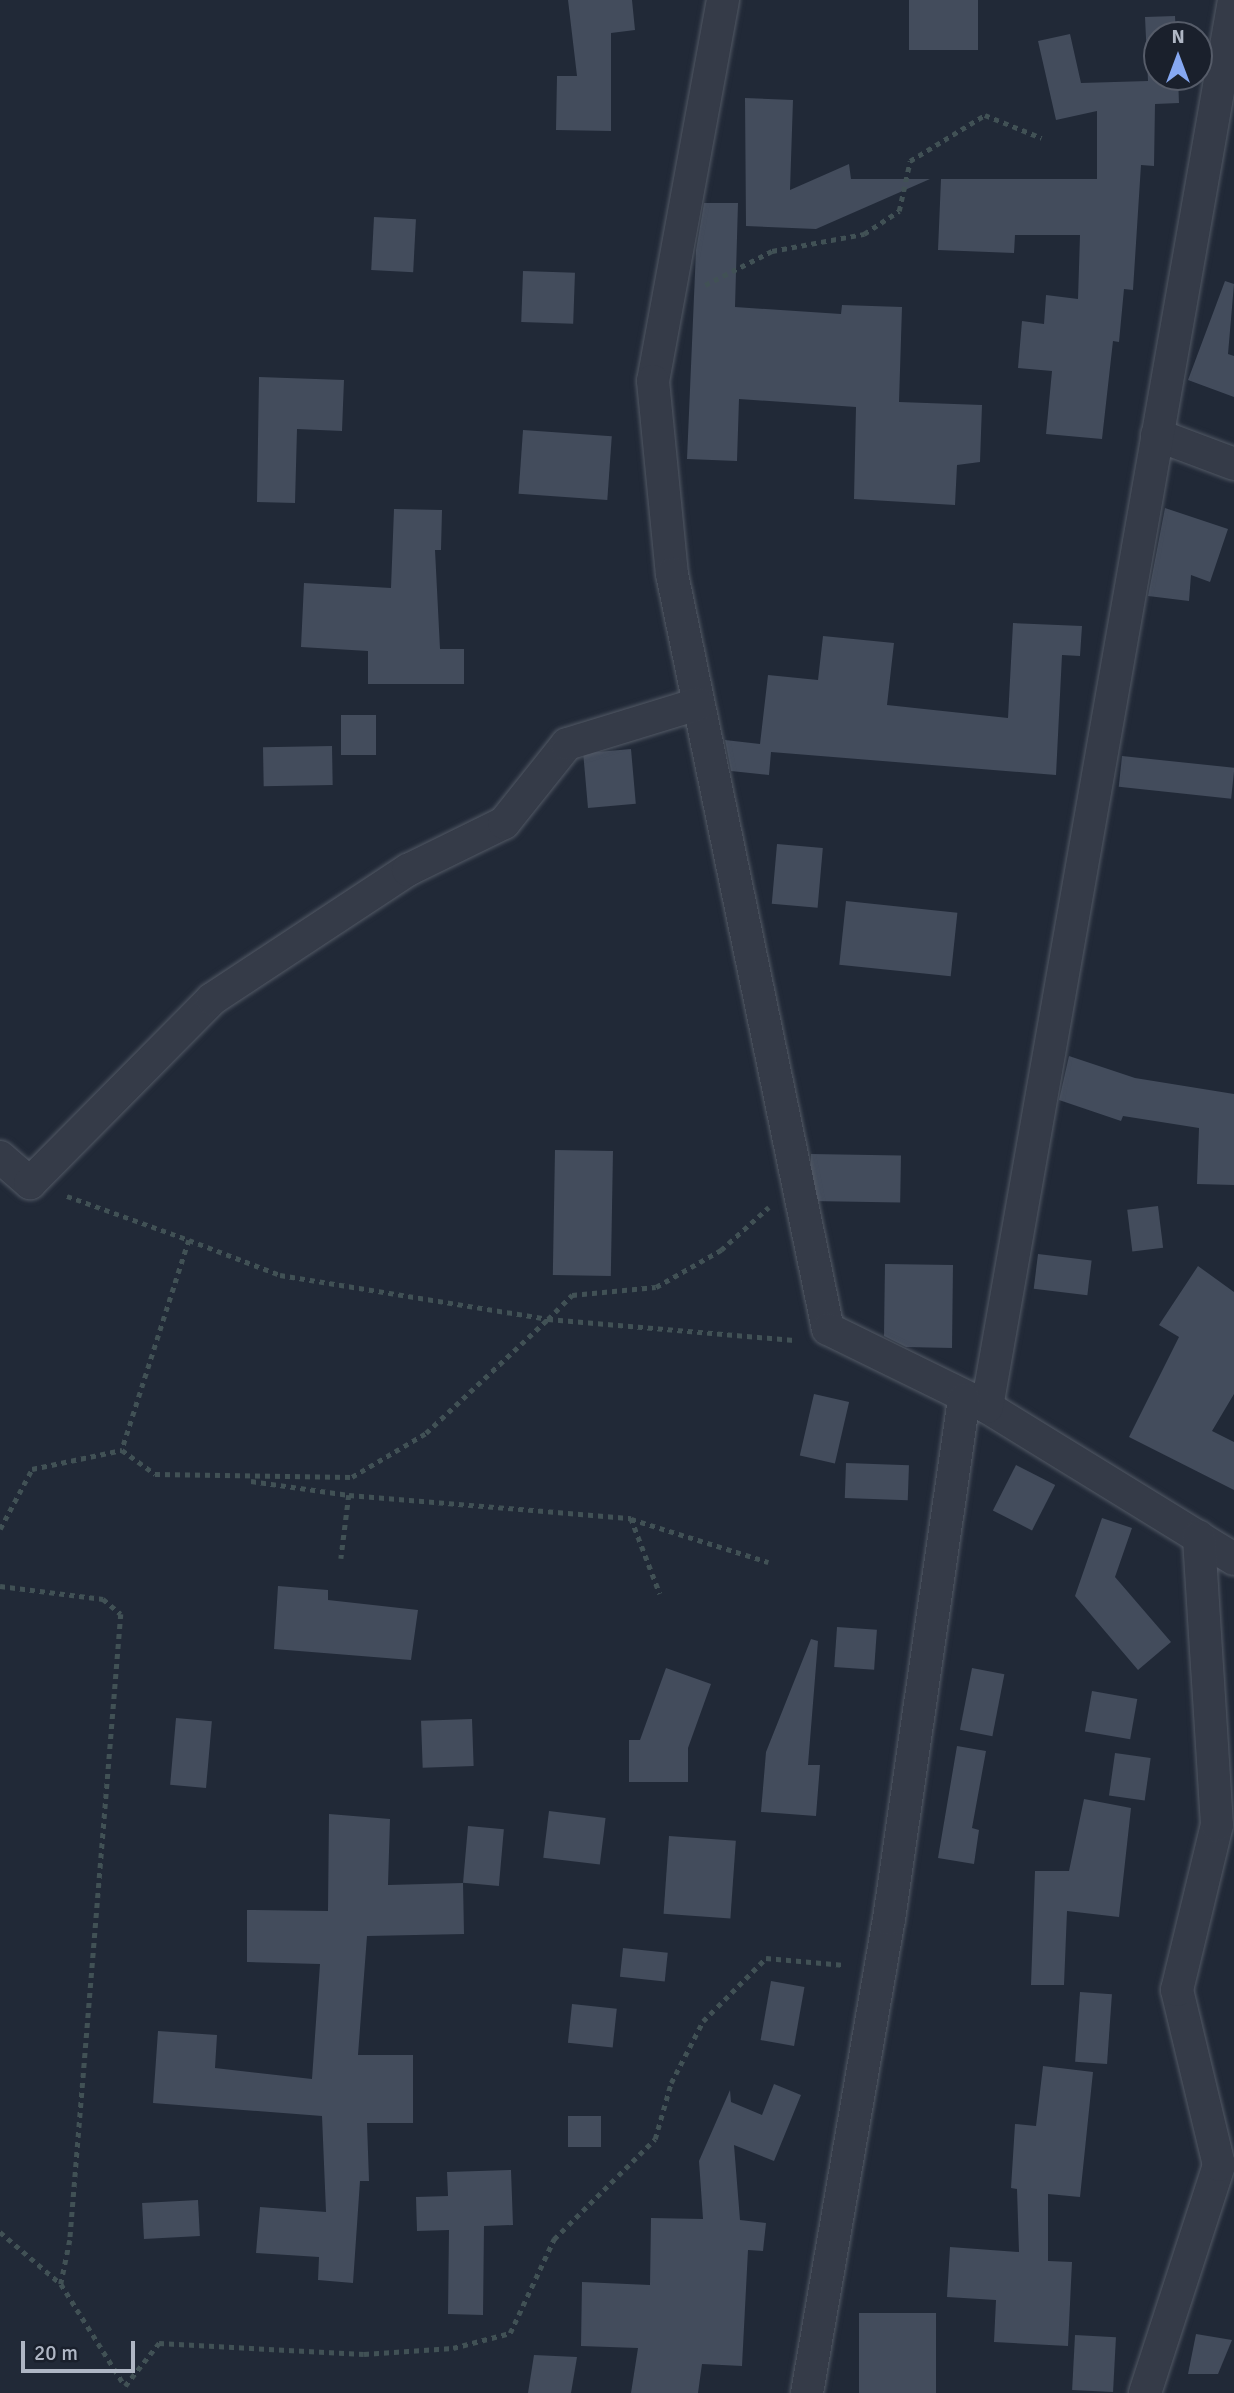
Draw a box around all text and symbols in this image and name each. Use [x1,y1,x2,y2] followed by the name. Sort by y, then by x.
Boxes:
[1143,21,1213,91] north arrow
[1171,25,1185,49] text: N
[24,2326,138,2370] scale bar
[34,2340,78,2366] text: 20 m

